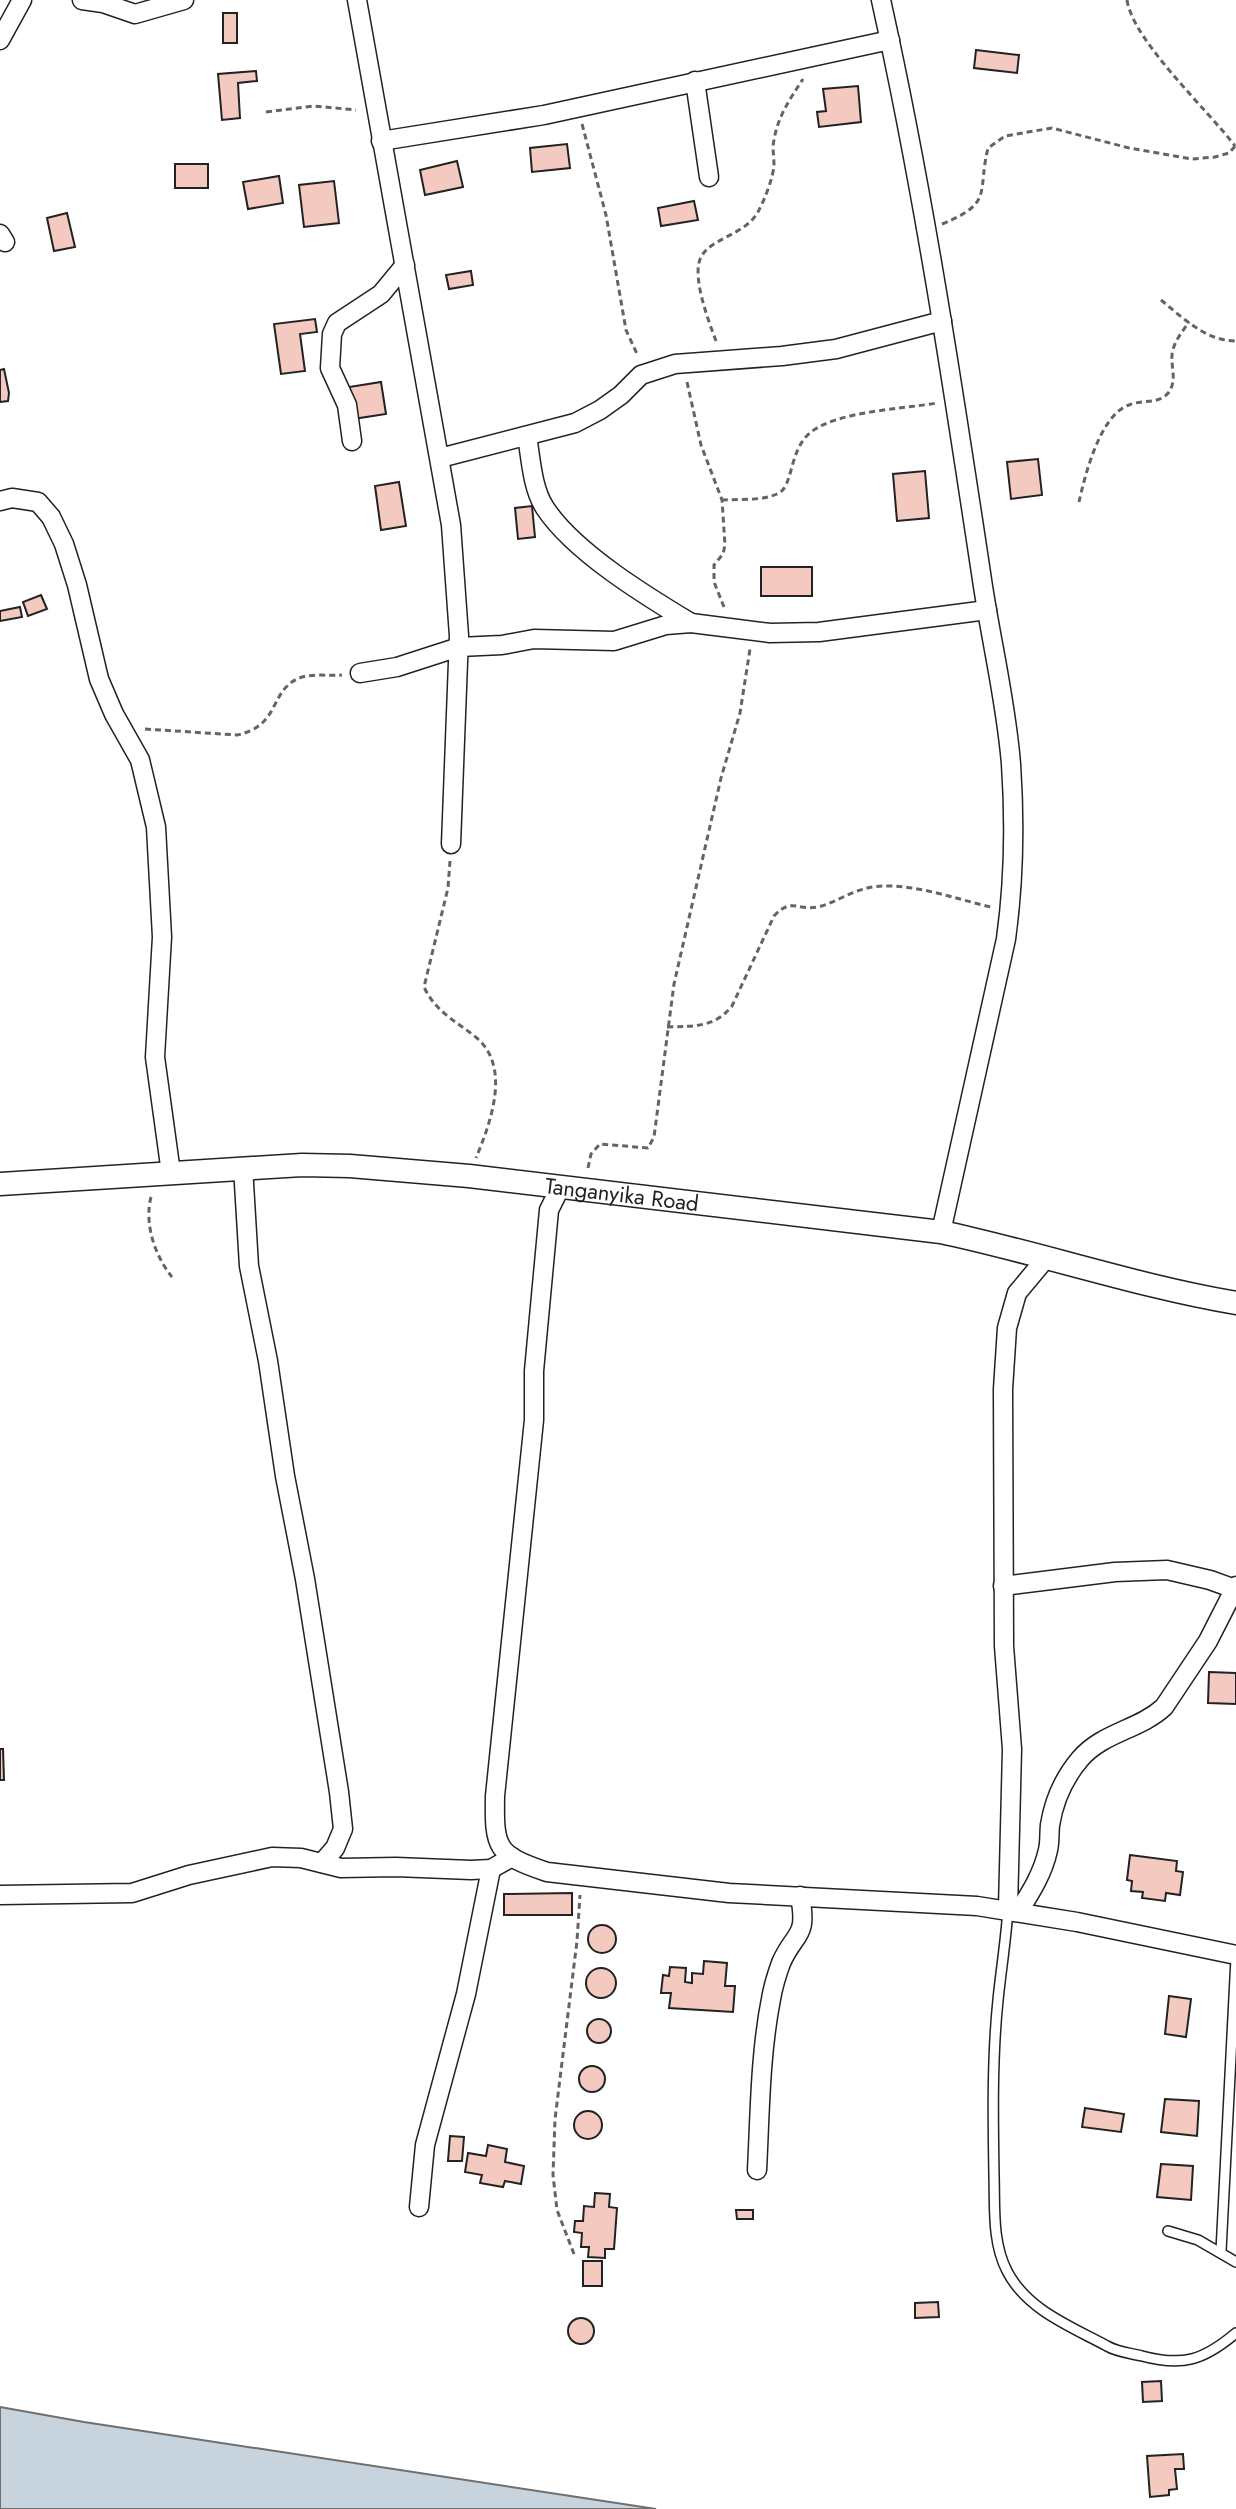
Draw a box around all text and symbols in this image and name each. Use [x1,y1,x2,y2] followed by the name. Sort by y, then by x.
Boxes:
[543,1169,701,1219] street label: Tanganyika Road

